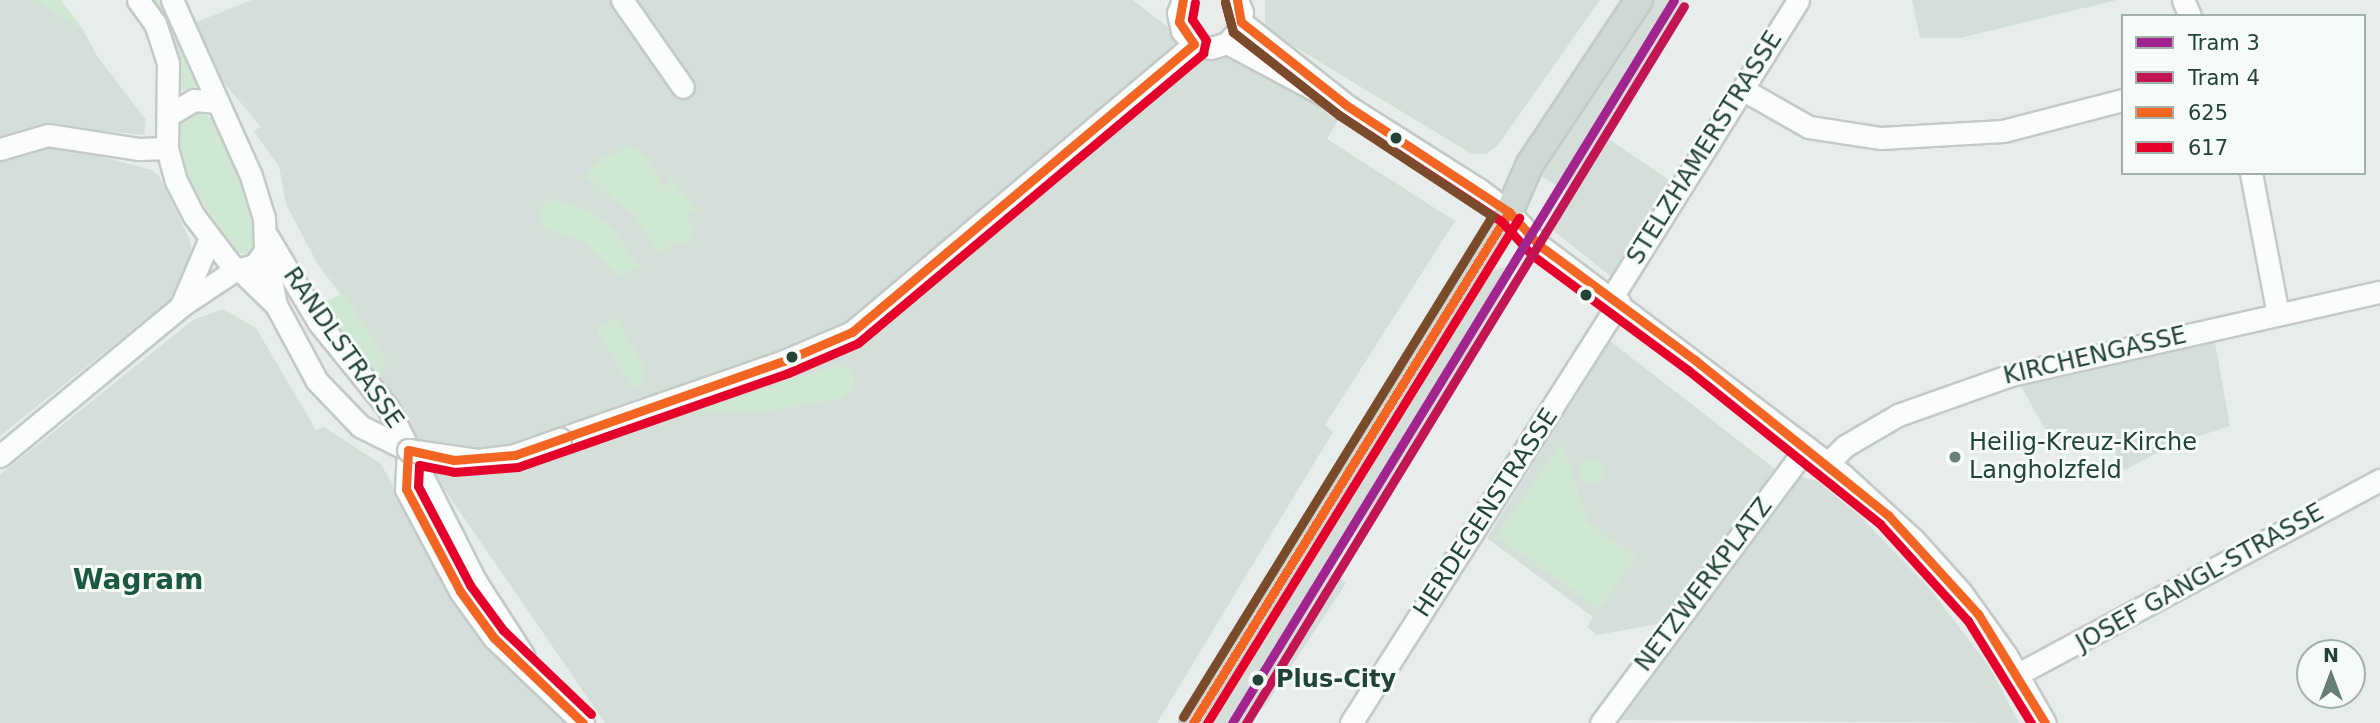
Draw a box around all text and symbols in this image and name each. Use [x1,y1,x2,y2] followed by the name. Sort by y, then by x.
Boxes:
[2121,14,2366,175] legend
[1621,26,1789,270] street label: STELZHAMERSTRASSE
[2188,31,2260,55] text: Tram 3
[2188,66,2260,90] text: Tram 4
[2188,101,2228,125] text: 625
[1389,131,1403,145] unlabelled marker
[2188,136,2228,160] text: 617
[277,262,409,434] street label: RANDLSTRASSE
[1579,288,1593,302] unlabelled marker
[2001,321,2189,391] street label: KIRCHENGASSE
[785,350,799,364] unlabelled marker
[1408,403,1564,623] street label: HERDEGENSTRASSE
[1969,429,2197,485] place label: Heilig-Kreuz-Kirche Langholzfeld
[1947,449,1963,465] marker: Heilig-Kreuz-Kirche Langholzfeld
[1629,493,1779,677] street label: NETZWERKPLATZ
[2071,498,2329,658] street label: JOSEF GANGL-STRASSE
[73,563,203,597] district label: Wagram
[2296,639,2366,709] north arrow
[2323,644,2339,666] text: N
[1276,666,1396,694] place label: Plus-City
[1247,669,1269,691] marker: Plus-City

